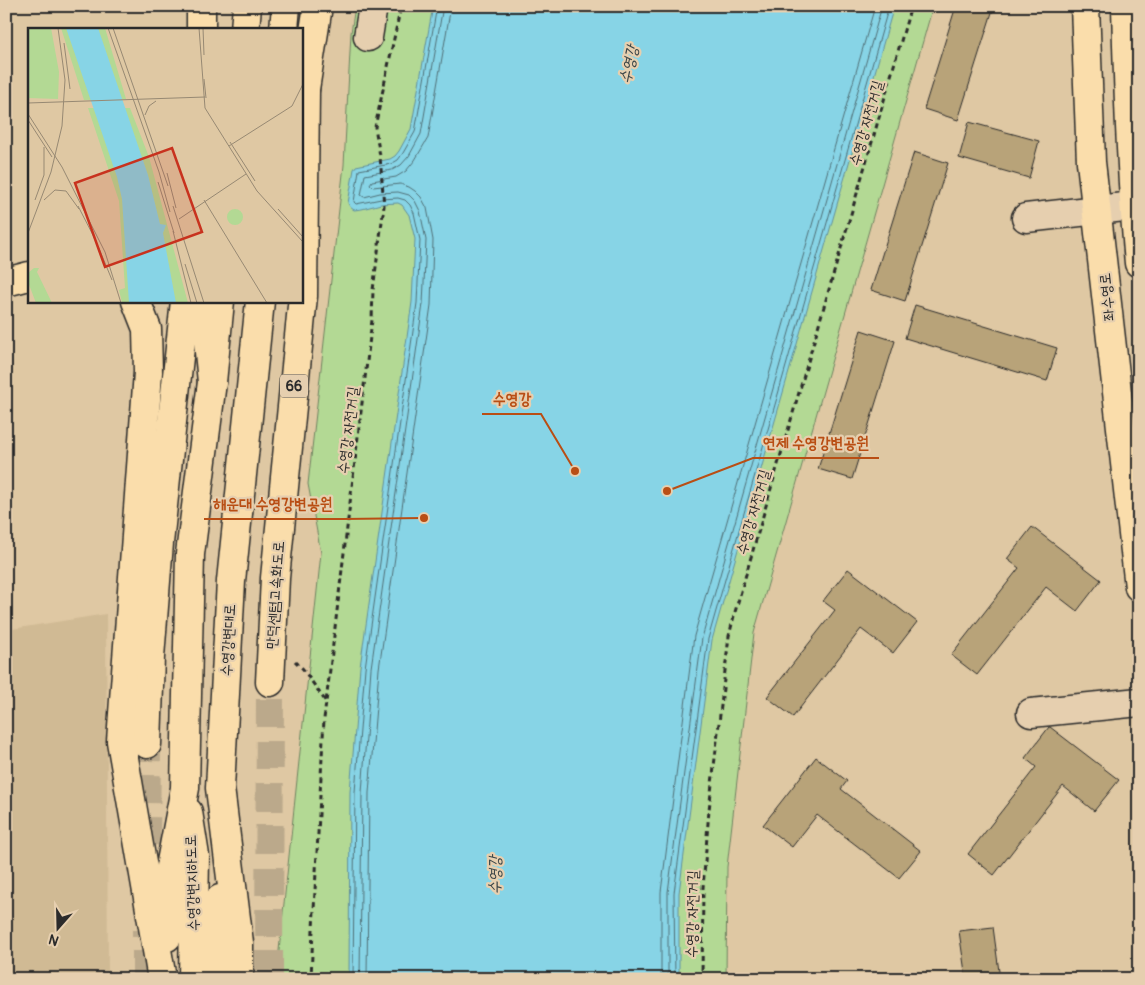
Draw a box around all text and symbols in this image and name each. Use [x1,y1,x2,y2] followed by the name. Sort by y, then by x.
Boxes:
[28,28,302,302] inset map
[615,41,643,85] water label: 수영강
[845,78,888,168] street label: 수영강 자전거길
[1096,272,1119,322] street label: 좌수영로
[280,374,308,398] road number: 66
[482,383,541,414] callout: 수영강
[334,385,363,475] street label: 수영강 자전거길
[493,389,531,409] text: 수영강
[753,427,879,458] callout: 연제 수영강변공원
[763,433,869,453] text: 연제 수영강변공원
[732,467,775,557] street label: 수영강 자전거길
[204,488,343,519] callout: 해운대 수영강변공원
[212,494,333,514] text: 해운대 수영강변공원
[262,540,289,650] street label: 만덕센텀고속화도로
[217,603,240,677] street label: 수영강변대로
[181,834,204,932] street label: 수영강변지하도로
[485,854,505,894] water label: 수영강
[682,870,703,958] street label: 수영강 자전거길
[32,902,82,952] north arrow
[46,930,61,949] text: N

